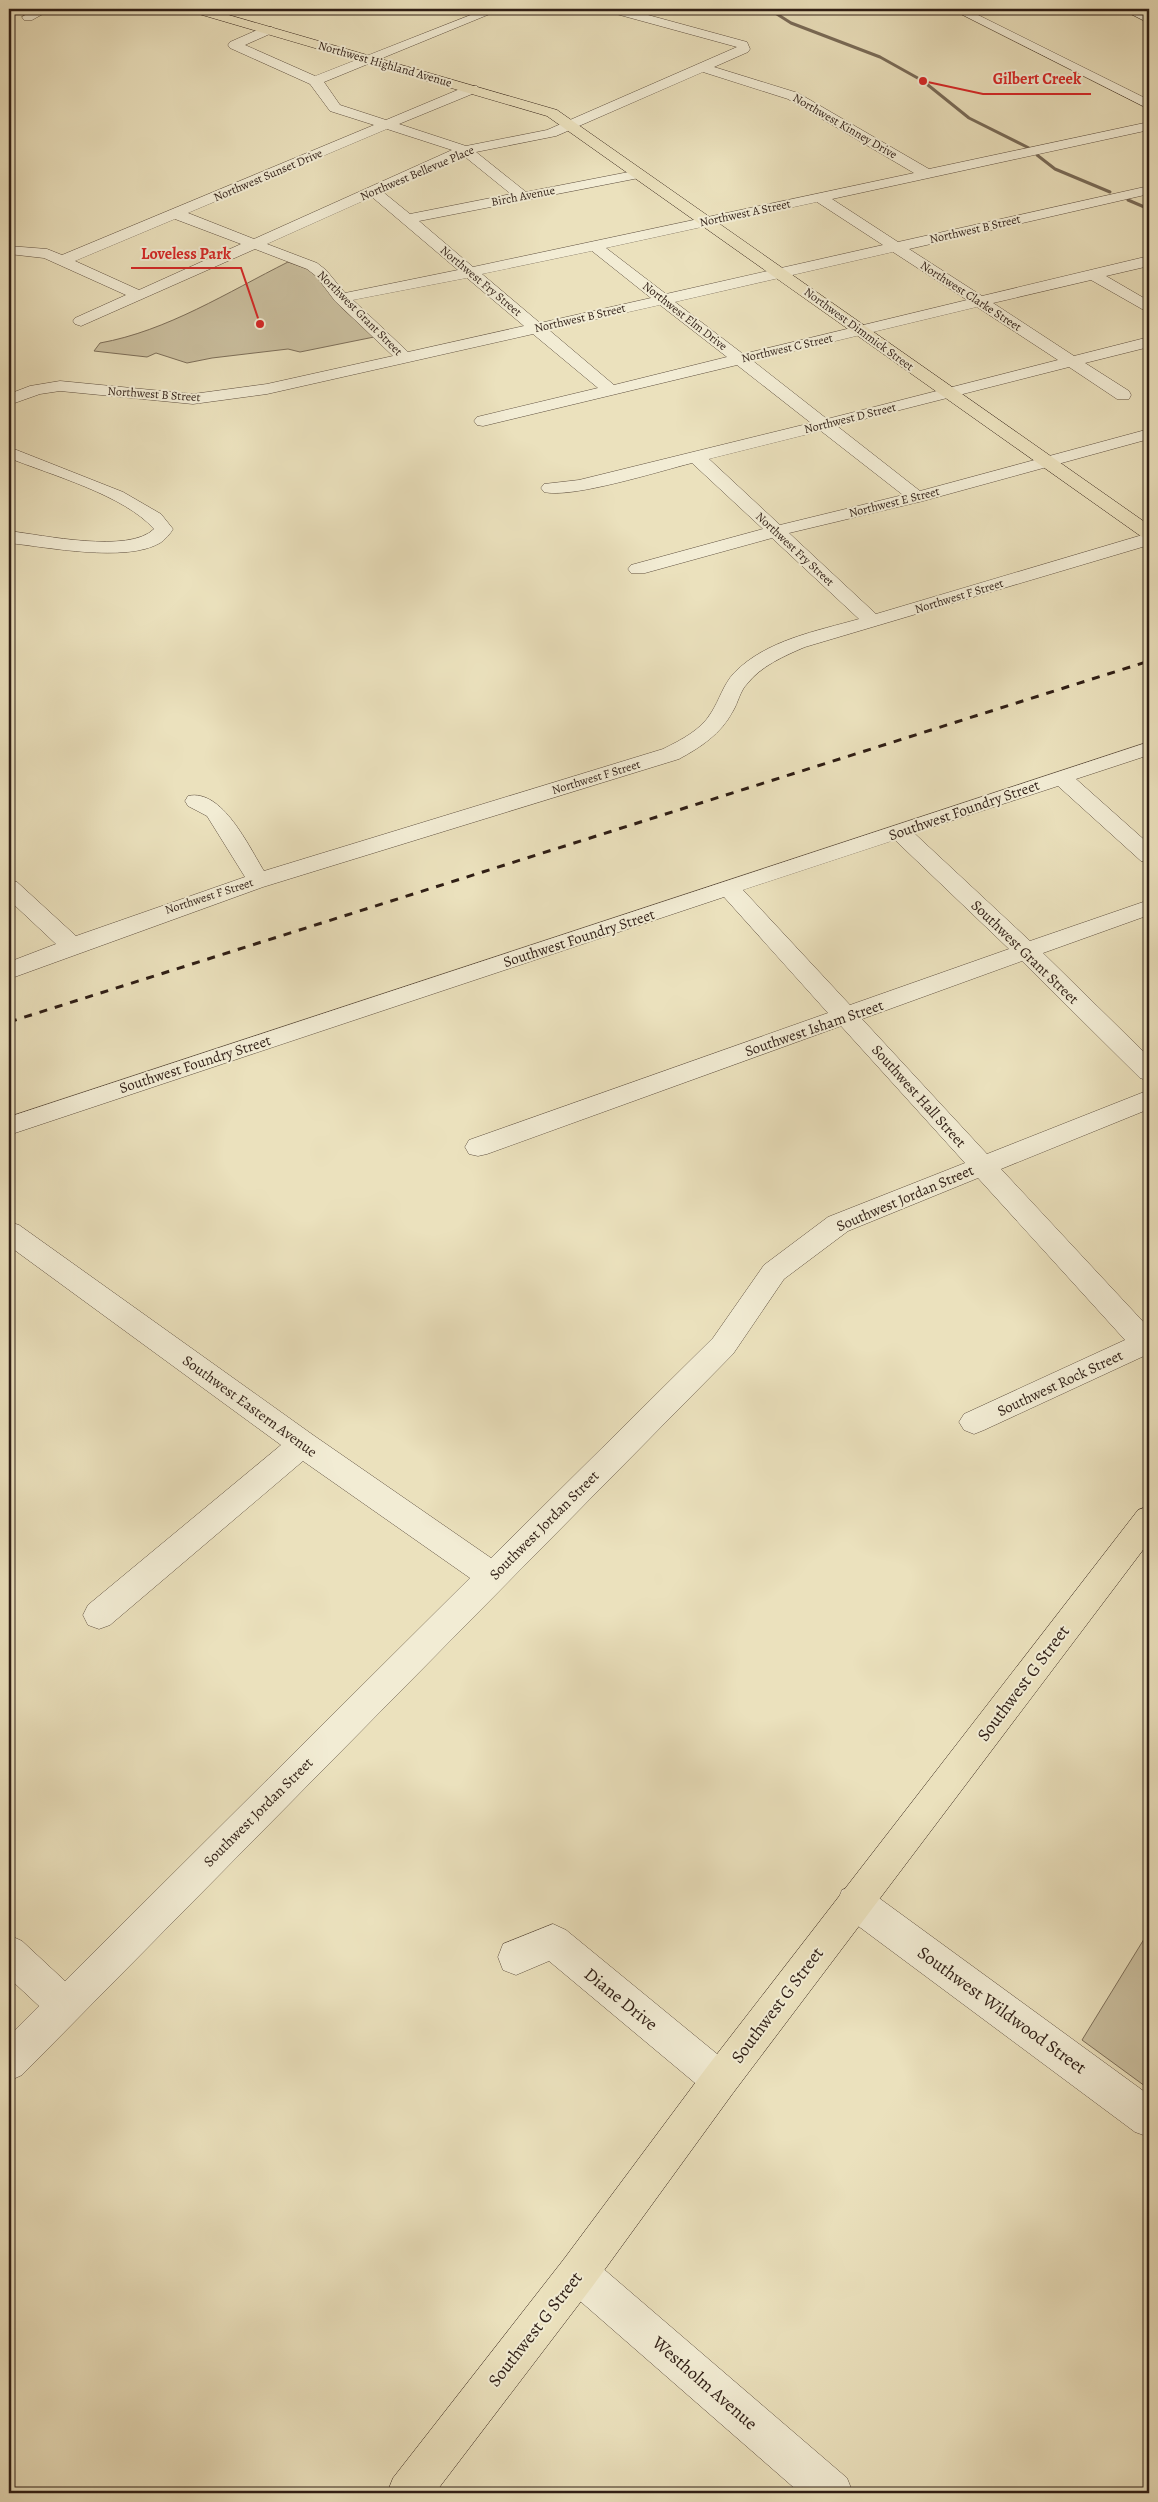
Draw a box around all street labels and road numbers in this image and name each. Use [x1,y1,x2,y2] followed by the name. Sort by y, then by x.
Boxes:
[316,37,454,91] street label: Northwest Highland Avenue
[790,90,900,162] street label: Northwest Kinney Drive
[357,142,477,204] street label: Northwest Bellevue Place
[211,145,325,205] street label: Northwest Sunset Drive
[490,182,556,210] street label: Birch Avenue
[698,196,792,230] street label: Northwest A Street
[928,211,1022,247] street label: Northwest B Street
[437,242,525,320] street label: Northwest Fry Street
[917,257,1025,335] street label: Northwest Clarke Street
[314,267,406,359] street label: Northwest Grant Street
[639,278,731,354] street label: Northwest Elm Drive
[801,284,917,374] street label: Northwest Dimmick Street
[533,300,627,336] street label: Northwest B Street
[740,330,834,366] street label: Northwest C Street
[107,383,201,405] street label: Northwest B Street
[802,399,898,437] street label: Northwest D Street
[847,483,941,521] street label: Northwest E Street
[752,508,838,590] street label: Northwest Fry Street
[913,575,1005,617] street label: Northwest F Street
[550,756,642,798] street label: Northwest F Street
[886,775,1042,845] street label: Southwest Foundry Street
[163,874,255,918] street label: Northwest F Street
[967,895,1083,1009] street label: Southwest Grant Street
[501,904,657,972] street label: Southwest Foundry Street
[742,995,886,1061] street label: Southwest Isham Street
[117,1030,273,1098] street label: Southwest Foundry Street
[867,1040,971,1152] street label: Southwest Hall Street
[833,1160,977,1236] street label: Southwest Jordan Street
[994,1345,1126,1421] street label: Southwest Rock Street
[179,1350,322,1462] street label: Southwest Eastern Avenue
[485,1466,603,1584] street label: Southwest Jordan Street
[971,1620,1075,1746] street label: Southwest G Street
[199,1753,317,1871] street label: Southwest Jordan Street
[913,1941,1091,2079] street label: Southwest Wildwood Street
[725,1942,829,2068] street label: Southwest G Street
[579,1962,663,2036] street label: Diane Drive
[482,2266,588,2392] street label: Southwest G Street
[647,2330,763,2435] street label: Westholm Avenue

